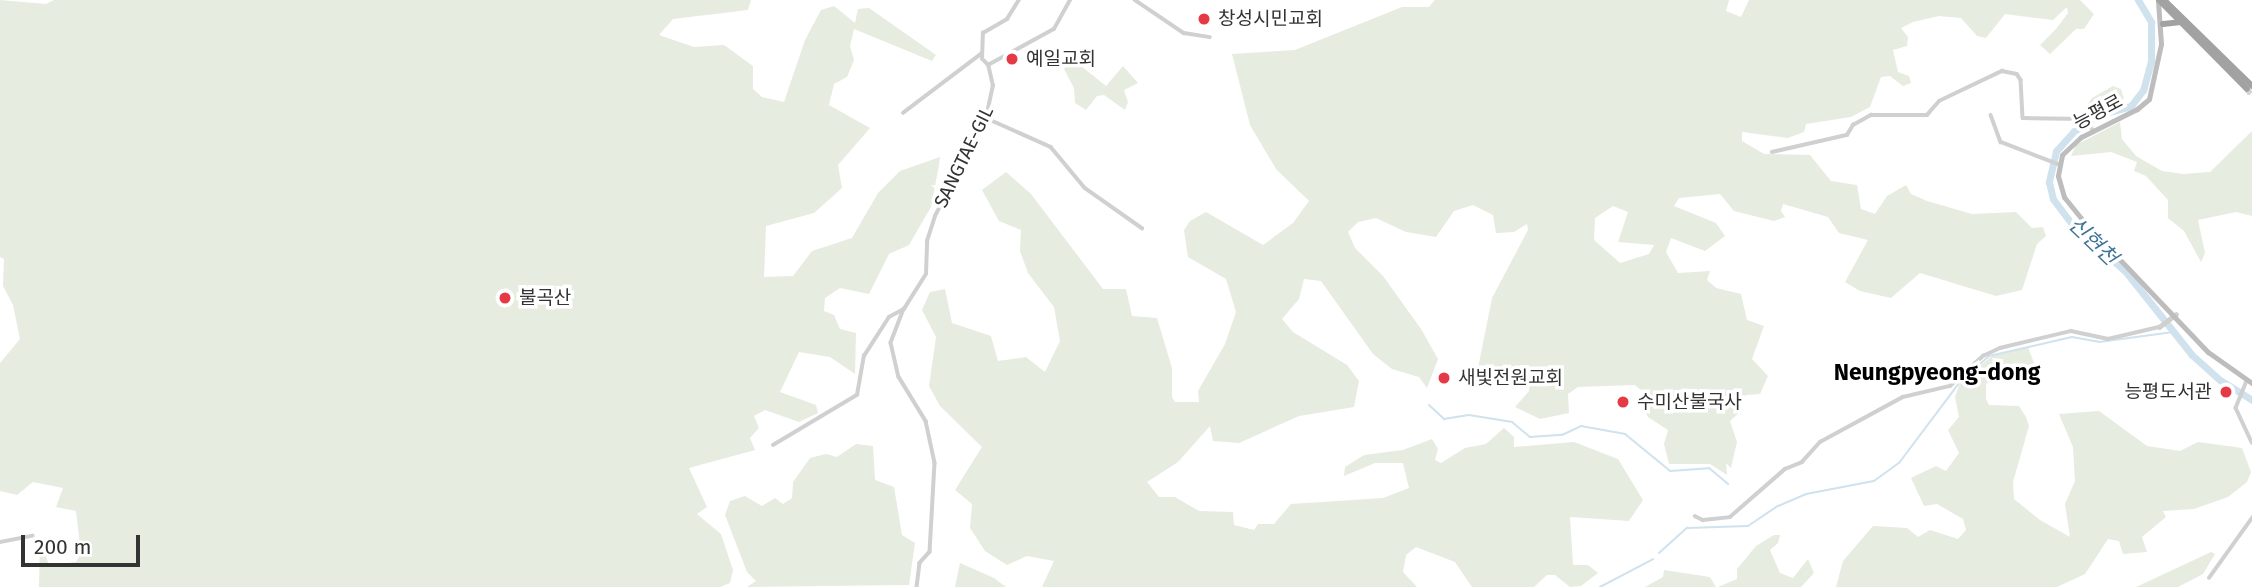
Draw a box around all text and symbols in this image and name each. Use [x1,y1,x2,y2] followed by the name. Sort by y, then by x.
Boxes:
[1218,8,1323,30] place label: 창성시민교회
[1196,11,1212,27] marker: 창성시민교회
[1026,48,1096,70] place label: 예일교회
[1004,51,1020,67] marker: 예일교회
[2069,90,2127,134] street label: 능평로
[930,103,998,211] street label: SANGTAE-GIL
[2063,212,2123,270] water label: 신현천
[519,287,571,309] place label: 불곡산
[497,290,513,306] marker: 불곡산
[1834,358,2040,386] district label: Neungpyeong-dong
[1458,367,1563,389] place label: 새빛전원교회
[1436,370,1452,386] marker: 새빛전원교회
[2125,381,2212,403] place label: 능평도서관
[2218,384,2234,400] marker: 능평도서관
[1637,391,1742,413] place label: 수미산불국사
[1615,394,1631,410] marker: 수미산불국사
[24,520,144,564] scale bar
[34,534,91,560] text: 200 m

